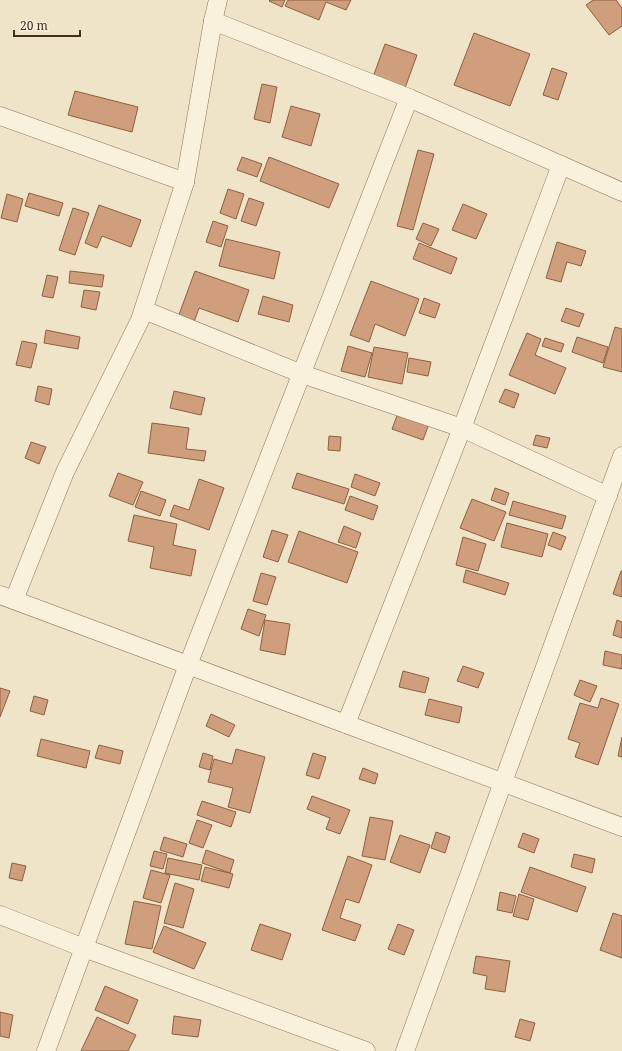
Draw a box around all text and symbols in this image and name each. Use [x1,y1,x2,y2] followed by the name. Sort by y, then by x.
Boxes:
[14,12,80,38] scale bar
[20,17,48,34] text: 20 m

